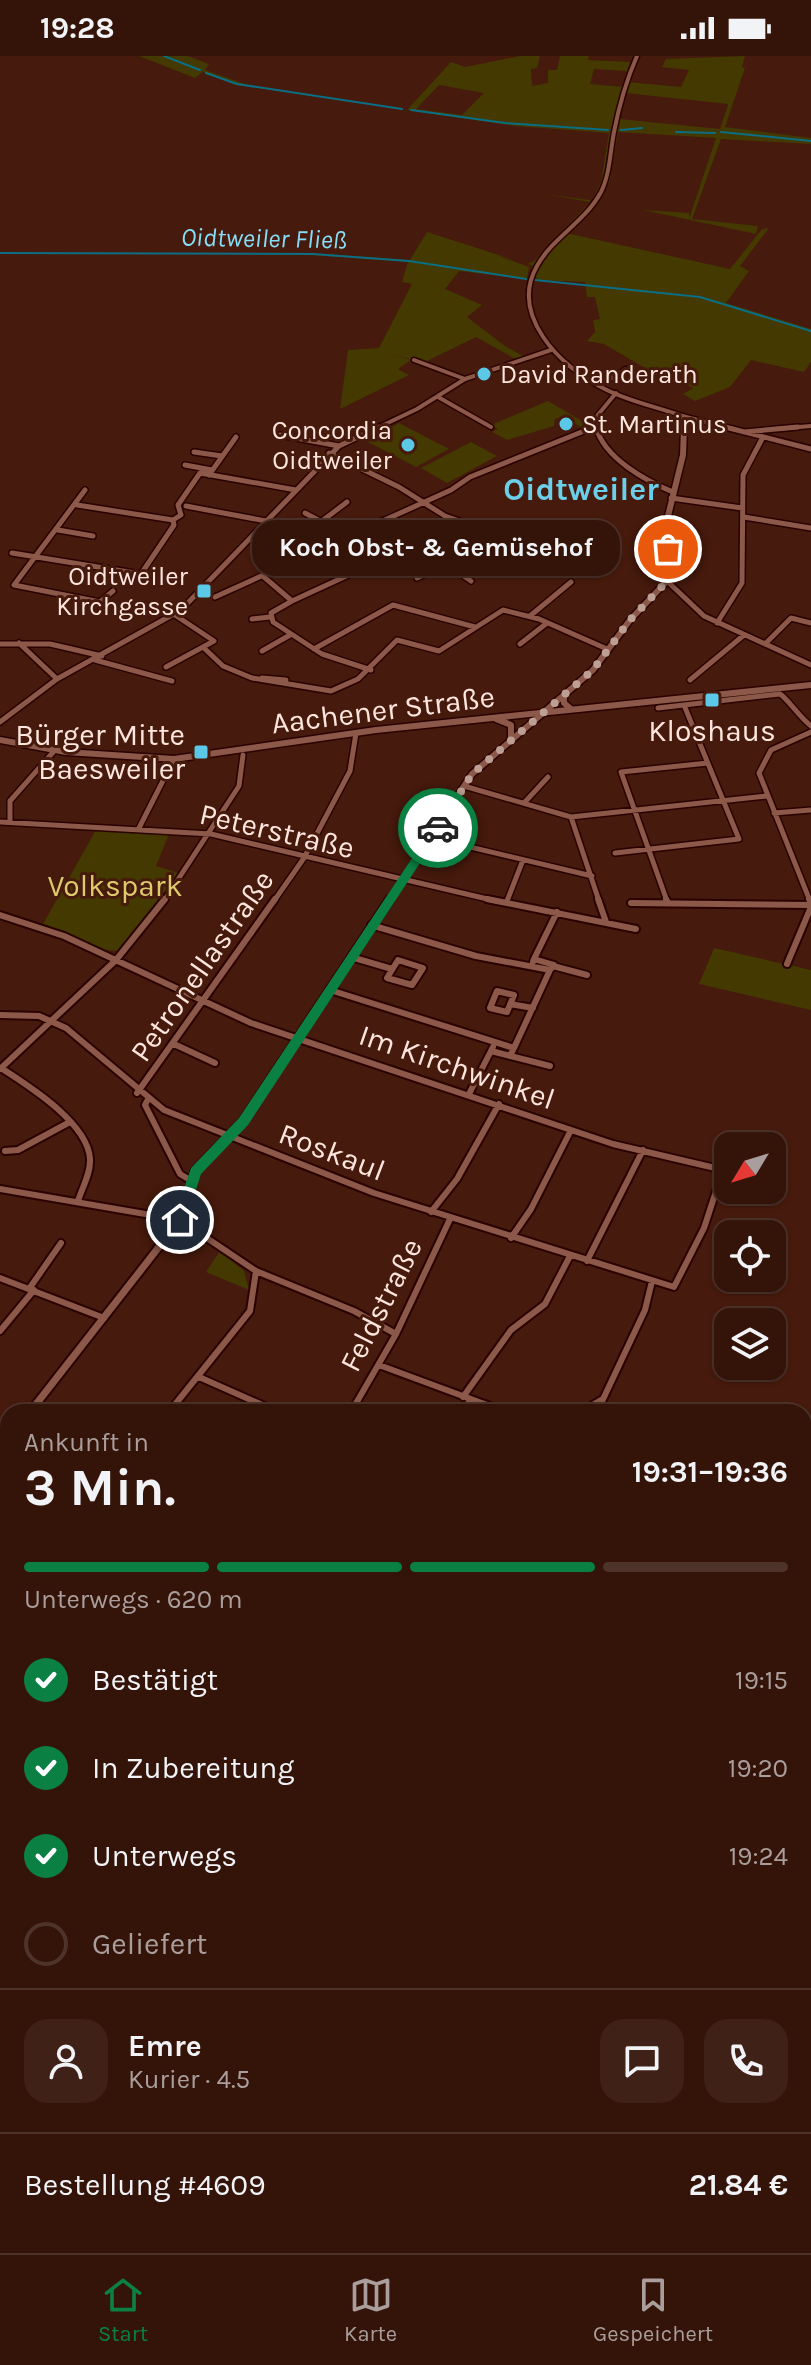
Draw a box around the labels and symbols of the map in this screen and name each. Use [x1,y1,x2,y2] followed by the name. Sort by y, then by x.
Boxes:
[181,222,347,255] water label: Oidtweiler Fließ
[500,359,698,390] place label: David Randerath
[475,365,493,383] marker: David Randerath
[582,409,727,440] place label: St. Martinus
[272,415,393,476] place label: Concordia Oidtweiler
[557,415,575,433] marker: St. Martinus
[399,436,417,454] marker: Concordia Oidtweiler
[503,471,659,508] district label: Oidtweiler
[634,515,702,583] pin
[252,521,620,577] callout: Koch Obst- & Gemüsehof
[56,561,189,622] place label: Oidtweiler Kirchgasse
[195,582,213,600] marker: Oidtweiler Kirchgasse
[269,678,497,742] street label: Aachener Straße
[703,691,721,709] marker: Kloshaus
[648,713,776,749] place label: Kloshaus
[15,717,185,787] place label: Bürger Mitte Baesweiler
[192,743,210,761] marker: Bürger Mitte Baesweiler
[398,788,478,868] courier
[196,796,358,866] street label: Peterstraße
[123,863,281,1069] street label: Petronellastraße
[47,868,183,904] park label: Volkspark
[354,1017,560,1117] street label: Im Kirchwinkel
[274,1115,390,1189] street label: Roskaul
[714,1132,786,1204] north arrow
[146,1186,214,1254] pin
[332,1232,430,1378] street label: Feldstraße

